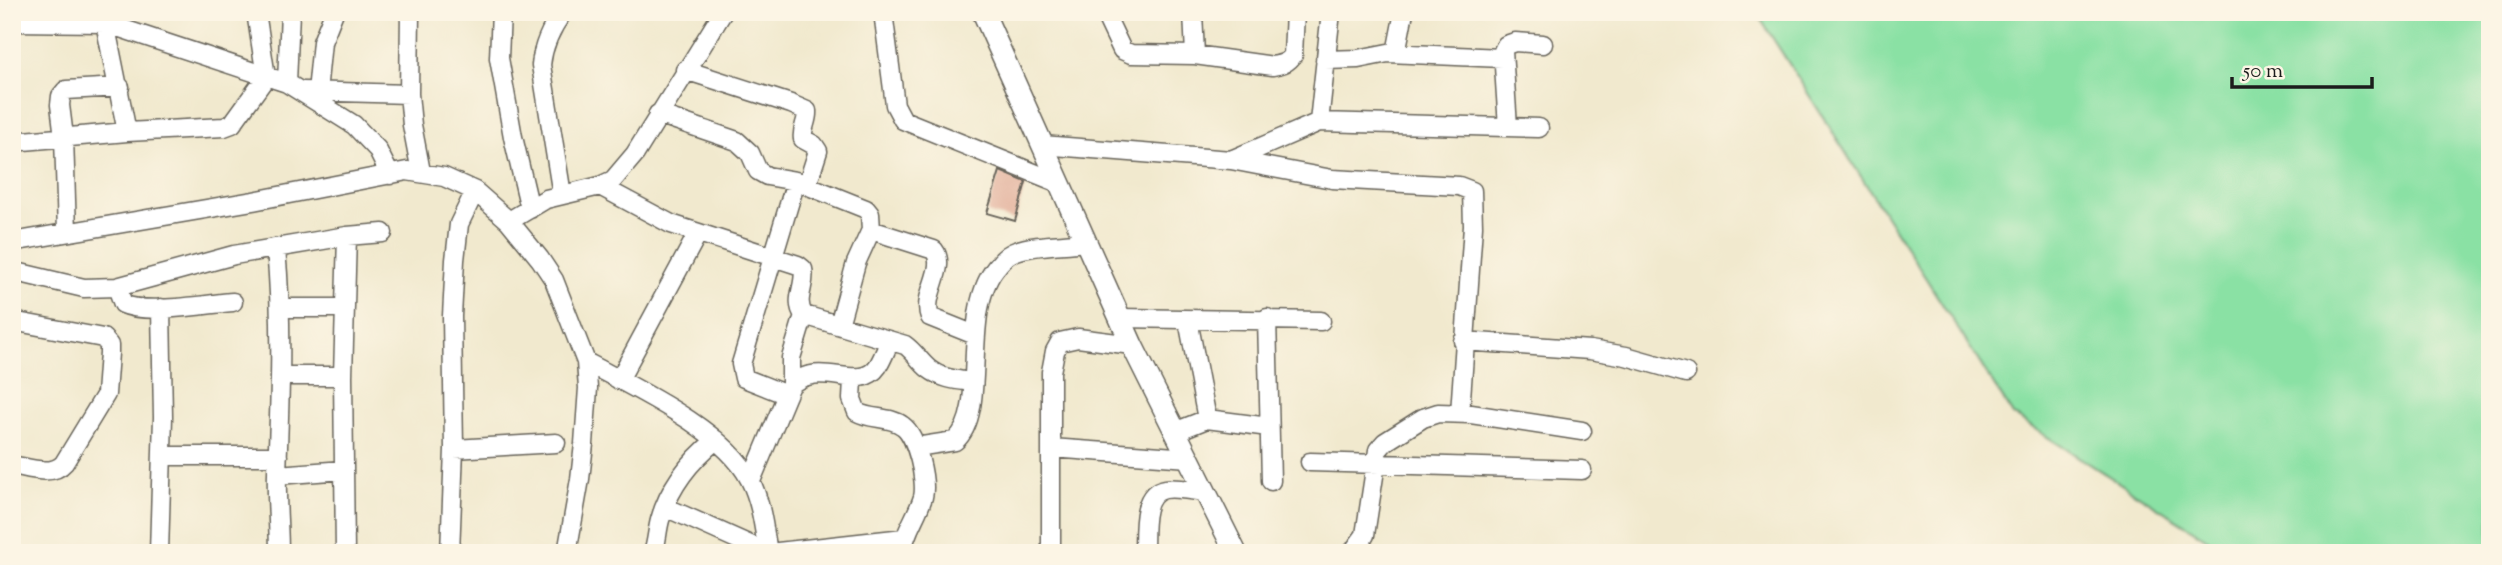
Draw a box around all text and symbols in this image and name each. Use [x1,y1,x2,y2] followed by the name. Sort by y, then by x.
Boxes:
[2232,46,2372,90] scale bar
[2242,57,2283,87] text: 50 m

